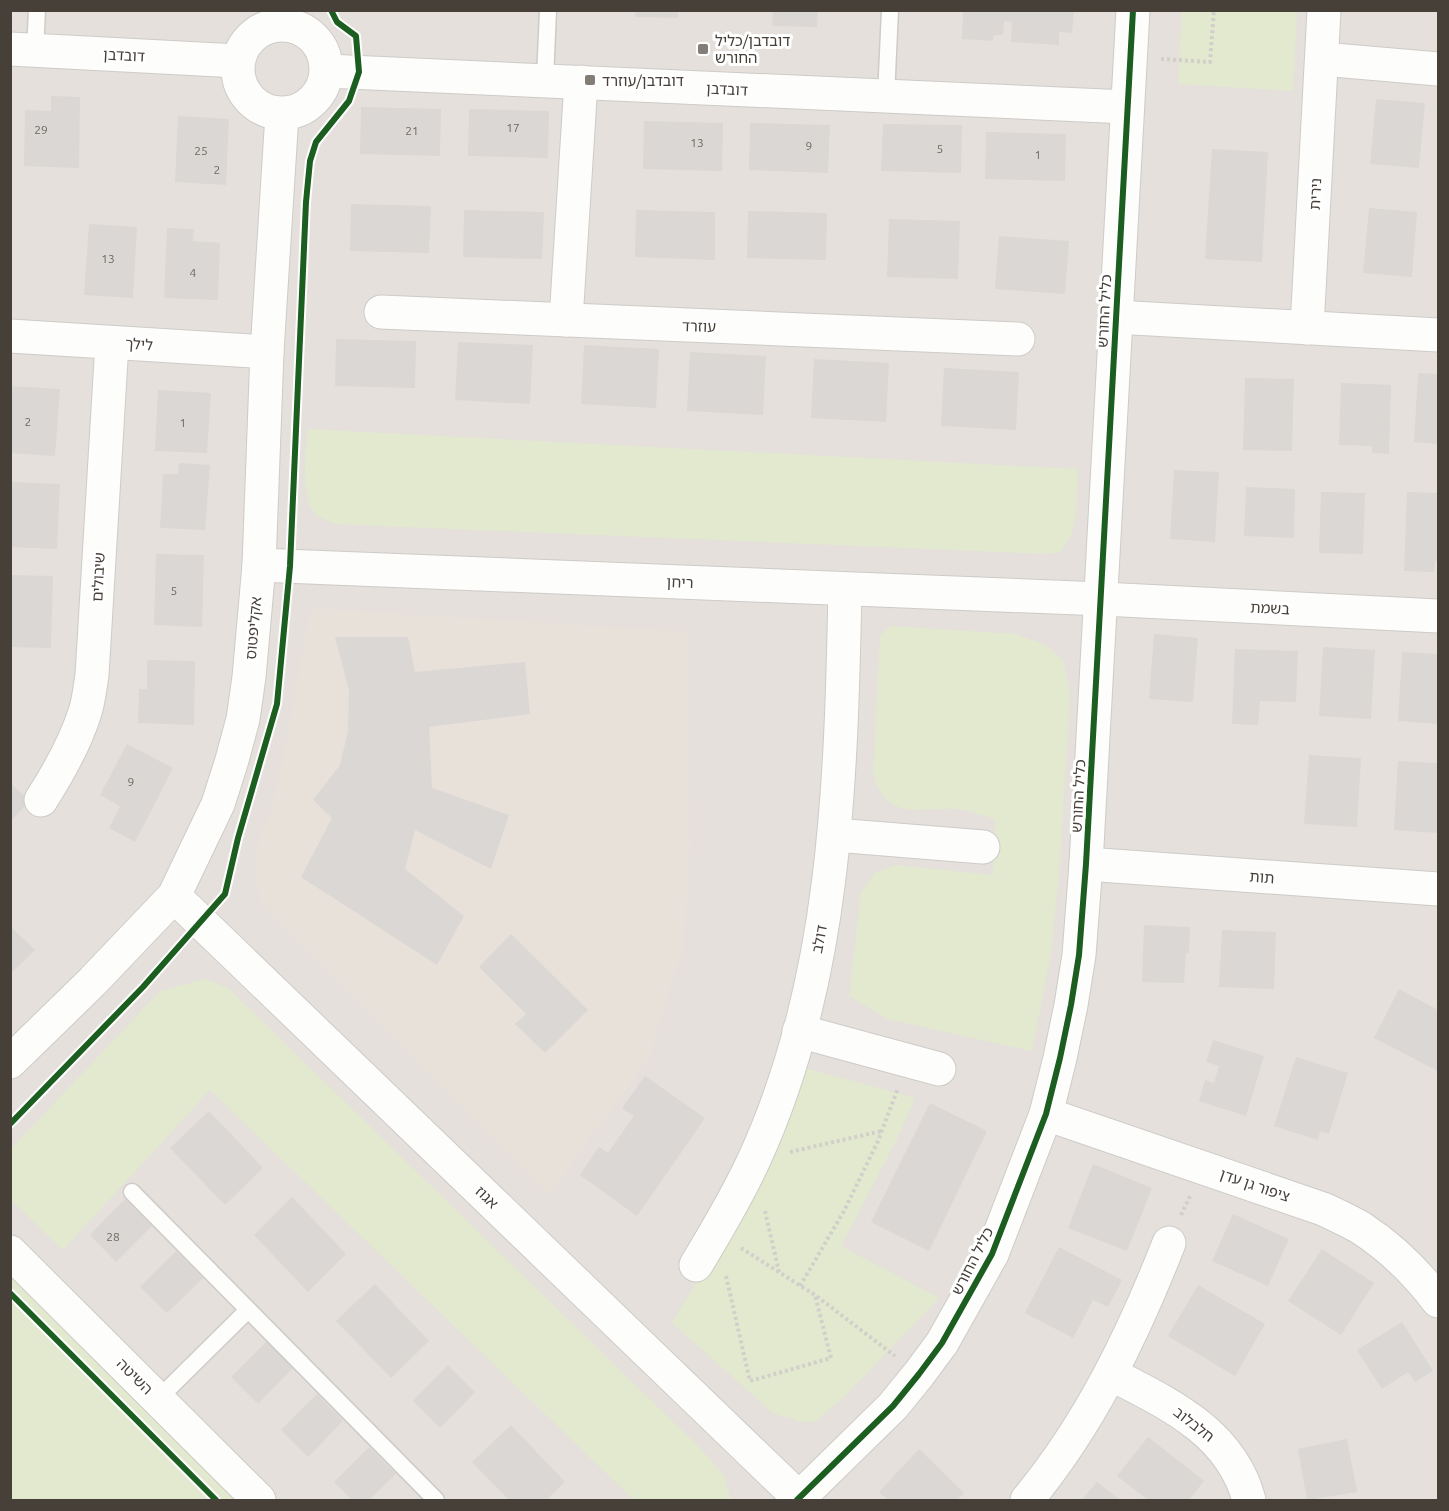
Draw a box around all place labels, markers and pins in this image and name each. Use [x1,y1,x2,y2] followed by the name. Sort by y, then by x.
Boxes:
[715,32,790,66] place label: דובדבן/כליל החורש
[696,42,710,56] marker: דובדבן/כליל החורש
[602,72,684,89] place label: דובדבן/עוזרד
[583,73,597,87] marker: דובדבן/עוזרד

